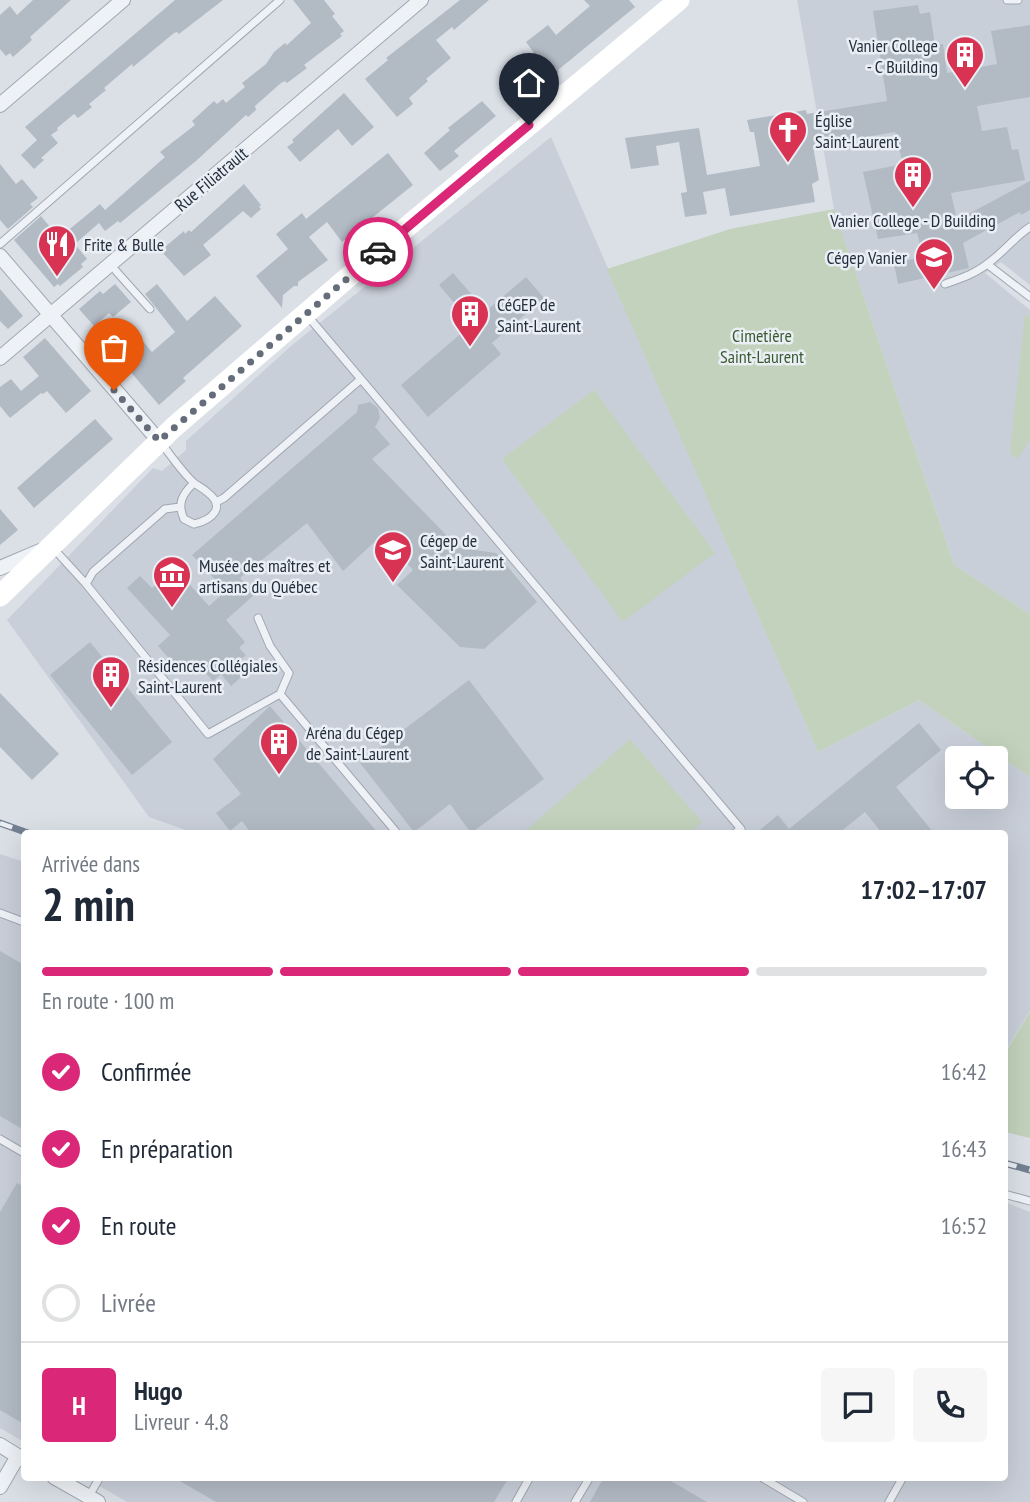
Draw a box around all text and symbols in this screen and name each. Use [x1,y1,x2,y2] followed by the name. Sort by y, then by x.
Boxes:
[848,34,938,78] place label: Vanier College - C Building
[944,34,986,89] building icon: Vanier College - C Building
[499,53,559,125] pin
[510,64,548,102] icon: home
[767,109,809,164] church icon: Église Saint-Laurent
[815,109,899,153] place label: Église Saint-Laurent
[170,142,252,216] street label: Rue Filiatrault
[892,154,934,209] building icon: Vanier College - D Building
[829,209,996,232] place label: Vanier College - D Building
[343,217,413,287] courier
[36,223,78,278] restaurant icon: Frite & Bulle
[84,233,164,256] place label: Frite & Bulle
[359,233,397,271] icon: car
[913,236,955,291] school or university icon: Cégep Vanier
[827,246,907,269] place label: Cégep Vanier
[449,293,491,348] building icon: CéGEP de Saint-Laurent
[497,293,581,337] place label: CéGEP de Saint-Laurent
[84,318,144,390] pin
[720,324,804,368] park label: Cimetière Saint-Laurent
[95,329,133,367] icon: bag
[372,529,414,584] school or university icon: Cégep de Saint-Laurent
[420,529,504,573] place label: Cégep de Saint-Laurent
[151,554,193,609] museum icon: Musée des maîtres et artisans du Québec
[199,554,331,598] place label: Musée des maîtres et artisans du Québec
[90,654,132,709] building icon: Résidences Collégiales Saint-Laurent
[138,654,278,698] place label: Résidences Collégiales Saint-Laurent
[258,721,300,776] building icon: Aréna du Cégep de Saint-Laurent
[306,721,409,765] place label: Aréna du Cégep de Saint-Laurent
[945,746,1008,809] map controls
[945,746,1008,809] button: locate
[42,849,140,878] text: Arrivée dans
[860,873,987,906] text: 17:02–17:07
[42,874,135,934] text: 2 min
[42,986,174,1015] text: En route · 100 m
[42,1053,80,1091] icon: check
[101,1055,192,1088] text: Confirmée
[941,1057,987,1086] text: 16:42
[42,1130,80,1168] icon: check
[101,1132,233,1165] text: En préparation
[941,1134,987,1163] text: 16:43
[42,1207,80,1245] icon: check
[101,1209,176,1242] text: En route
[941,1211,987,1240] text: 16:52
[101,1286,156,1319] text: Livrée
[821,1368,895,1442] button: chat
[913,1368,987,1442] button: phone
[134,1374,183,1407] text: Hugo
[72,1389,86,1422] text: H
[134,1407,229,1436] text: Livreur · 4.8

